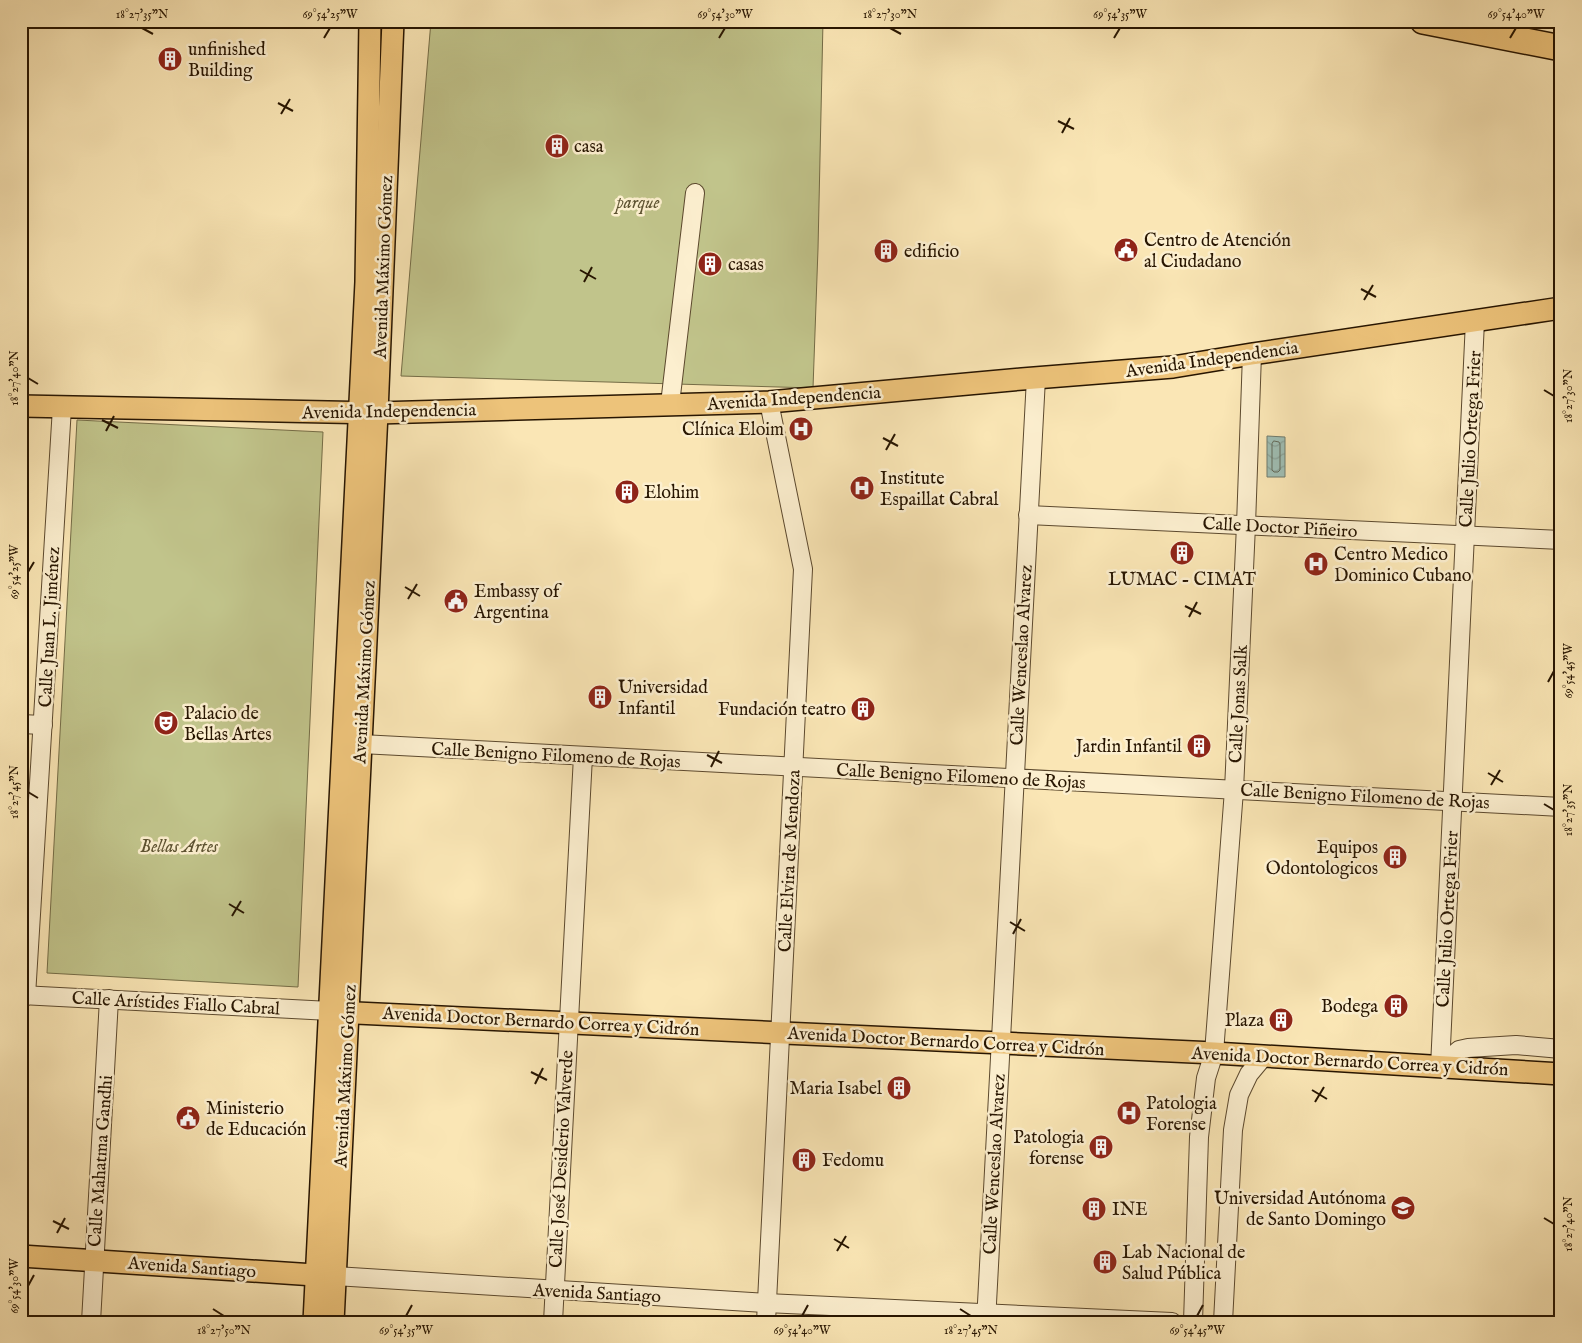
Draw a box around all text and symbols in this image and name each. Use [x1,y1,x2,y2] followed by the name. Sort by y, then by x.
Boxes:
[116,7,169,22] text: 18°27'35"N
[303,7,358,22] text: 69°54'25"W
[697,7,753,22] text: 69°54'30"W
[863,7,918,22] text: 18°27'30"N
[1093,7,1147,22] text: 69°54'35"W
[1488,7,1545,22] text: 69°54'40"W
[188,39,266,83] place label: unfinished Building
[157,46,183,72] building icon: unfinished Building
[544,133,570,159] building icon: casa
[574,136,604,159] place label: casa
[370,175,399,360] street label: Avenida Máximo Gómez
[614,192,659,215] park label: parque
[1144,230,1291,274] place label: Centro de Atención al Ciudadano
[1113,237,1139,263] public building icon: Centro de Atención al Ciudadano
[873,238,899,264] building icon: edificio
[904,241,960,264] place label: edificio
[697,251,723,277] building icon: casas
[728,254,764,277] place label: casas
[1123,337,1300,384] street label: Avenida Independencia
[7,350,22,406] text: 18°27'40"N
[1455,350,1488,528] street label: Calle Julio Ortega Frier
[1561,368,1576,423] text: 18°27'30"N
[705,382,882,417] street label: Avenida Independencia
[301,399,477,426] street label: Avenida Independencia
[788,416,814,442] hospital icon: Clínica Eloim
[682,419,784,442] place label: Clínica Eloim
[880,468,998,512] place label: Institute Espaillat Cabral
[849,475,875,501] hospital icon: Institute Espaillat Cabral
[614,479,640,505] building icon: Elohim
[644,482,699,505] place label: Elohim
[1202,513,1358,544] street label: Calle Doctor Piñeiro
[1169,540,1195,566] building icon: LUMAC - CIMAT
[7,544,22,599] text: 69°54'25"W
[1334,544,1472,588] place label: Centro Medico Dominico Cubano
[35,546,66,708] street label: Calle Juan L. Jiménez
[1303,551,1329,577] hospital icon: Centro Medico Dominico Cubano
[1006,564,1039,746] street label: Calle Wenceslao Alvarez
[1108,569,1256,592] place label: LUMAC - CIMAT
[349,580,382,765] street label: Avenida Máximo Gómez
[473,581,563,625] place label: Embassy of Argentina
[443,588,469,614] public building icon: Embassy of Argentina
[1561,643,1576,699] text: 69°54'45"W
[1225,644,1254,764] street label: Calle Jonas Salk
[618,677,708,721] place label: Universidad Infantil
[587,684,613,710] building icon: Universidad Infantil
[850,696,876,722] building icon: Fundación teatro
[718,699,846,722] place label: Fundación teatro
[184,703,272,747] place label: Palacio de Bellas Artes
[153,710,179,736] theatre icon: Palacio de Bellas Artes
[1186,733,1212,759] building icon: Jardin Infantil
[1074,736,1182,759] place label: Jardin Infantil
[431,738,681,775] street label: Calle Benigno Filomeno de Rojas
[836,759,1086,796] street label: Calle Benigno Filomeno de Rojas
[7,764,22,819] text: 18°27'45"N
[774,769,807,953] street label: Calle Elvira de Mendoza
[1240,779,1490,816] street label: Calle Benigno Filomeno de Rojas
[1561,783,1576,836] text: 18°27'35"N
[1432,830,1465,1008] street label: Calle Julio Ortega Frier
[140,836,219,859] park label: Bellas Artes
[1266,837,1378,881] place label: Equipos Odontologicos
[1382,844,1408,870] building icon: Equipos Odontologicos
[330,984,363,1169] street label: Avenida Máximo Gómez
[71,988,281,1021] street label: Calle Arístides Fiallo Cabral
[1383,993,1409,1019] building icon: Bodega
[1321,996,1378,1019] place label: Bodega
[381,1003,700,1042] street label: Avenida Doctor Bernardo Correa y Cidrón
[1268,1007,1294,1033] building icon: Plaza
[1225,1010,1264,1033] place label: Plaza
[786,1023,1105,1062] street label: Avenida Doctor Bernardo Correa y Cidrón
[1190,1043,1509,1082] street label: Avenida Doctor Bernardo Correa y Cidrón
[545,1050,580,1269] street label: Calle José Desiderio Valverde
[979,1073,1012,1255] street label: Calle Wenceslao Alvarez
[84,1074,119,1248] street label: Calle Mahatma Gandhi
[886,1075,912,1101] building icon: Maria Isabel
[789,1078,882,1101] place label: Maria Isabel
[1146,1093,1217,1137] place label: Patologia Forense
[206,1098,307,1142] place label: Ministerio de Educación
[1116,1100,1142,1126] hospital icon: Patologia Forense
[175,1105,201,1131] public building icon: Ministerio de Educación
[1013,1127,1084,1171] place label: Patologia forense
[1088,1134,1114,1160] building icon: Patologia forense
[791,1147,817,1173] building icon: Fedomu
[822,1150,884,1173] place label: Fedomu
[1214,1188,1386,1232] place label: Universidad Autónoma de Santo Domingo
[1390,1195,1416,1221] school or university icon: Universidad Autónoma de Santo Domingo
[1081,1196,1107,1222] building icon: INE
[1561,1196,1576,1252] text: 18°27'40"N
[1112,1199,1148,1222] place label: INE
[1122,1242,1245,1286] place label: Lab Nacional de Salud Pública
[1092,1249,1118,1275] building icon: Lab Nacional de Salud Pública
[126,1252,257,1284] street label: Avenida Santiago
[7,1258,22,1314] text: 69°54'30"W
[531,1280,662,1309] street label: Avenida Santiago
[197,1323,252,1338] text: 18°27'50"N
[379,1323,433,1338] text: 69°54'35"W
[774,1323,831,1338] text: 69°54'40"W
[944,1323,999,1338] text: 18°27'45"N
[1169,1323,1225,1338] text: 69°54'45"W

